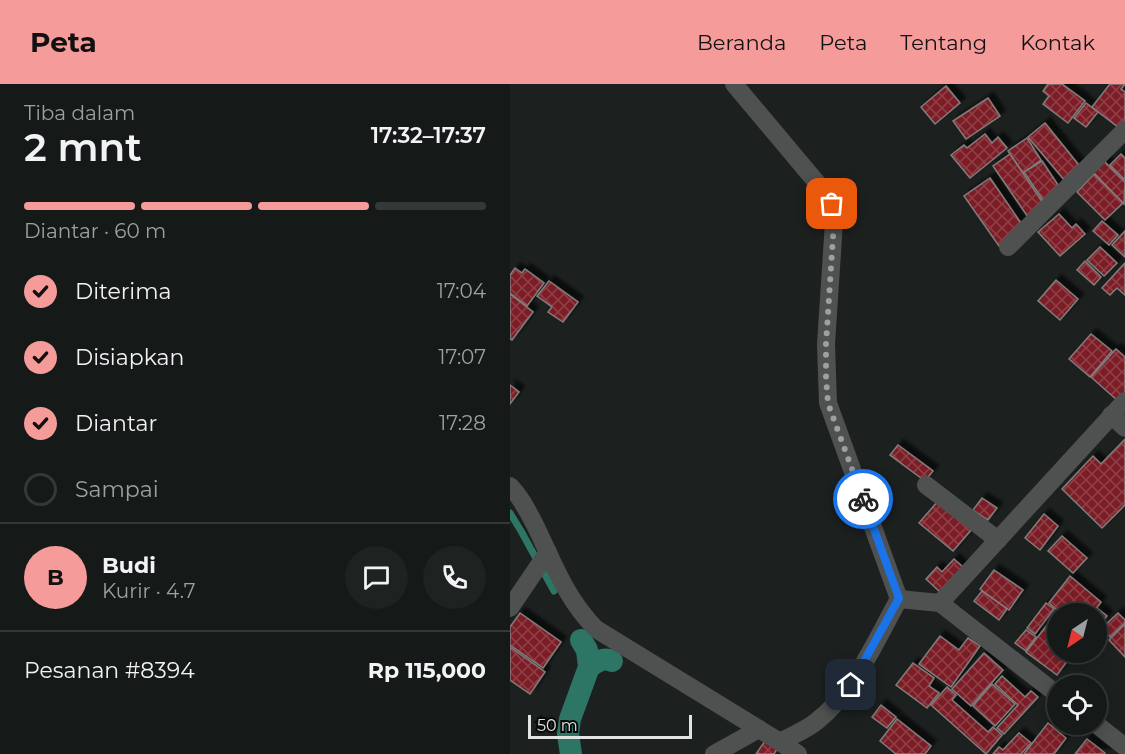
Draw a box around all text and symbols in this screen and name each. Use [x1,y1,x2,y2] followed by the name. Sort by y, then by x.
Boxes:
[30,25,97,59] text: Peta
[697,30,786,55] text: Beranda
[819,30,867,55] text: Peta
[900,30,987,55] text: Tentang
[1020,30,1095,55] text: Kontak
[24,101,135,125] text: Tiba dalam
[371,122,486,149] text: 17:32–17:37
[24,123,142,171] text: 2 mnt
[806,178,857,229] pin
[815,187,848,220] icon: bag
[24,219,166,243] text: Diantar · 60 m
[24,275,57,308] icon: check
[75,278,172,305] text: Diterima
[437,279,486,303] text: 17:04
[24,341,57,374] icon: check
[75,344,184,371] text: Disiapkan
[438,345,486,369] text: 17:07
[24,407,57,440] icon: check
[75,410,157,437] text: Diantar
[439,411,486,435] text: 17:28
[833,469,893,529] courier
[75,476,159,503] text: Sampai
[847,483,880,516] icon: bike
[345,546,408,609] button: chat
[423,546,486,609] button: phone
[102,552,156,579] text: Budi
[47,564,64,591] text: B
[102,579,195,603] text: Kurir · 4.7
[1047,603,1107,663] north arrow
[1047,603,1107,735] map controls
[24,657,195,684] text: Pesanan #8394
[368,657,486,684] text: Rp 115,000
[825,659,876,710] pin
[834,668,867,701] icon: home
[1047,675,1107,735] button: locate
[528,712,692,740] scale bar
[537,716,578,735] text: 50 m

